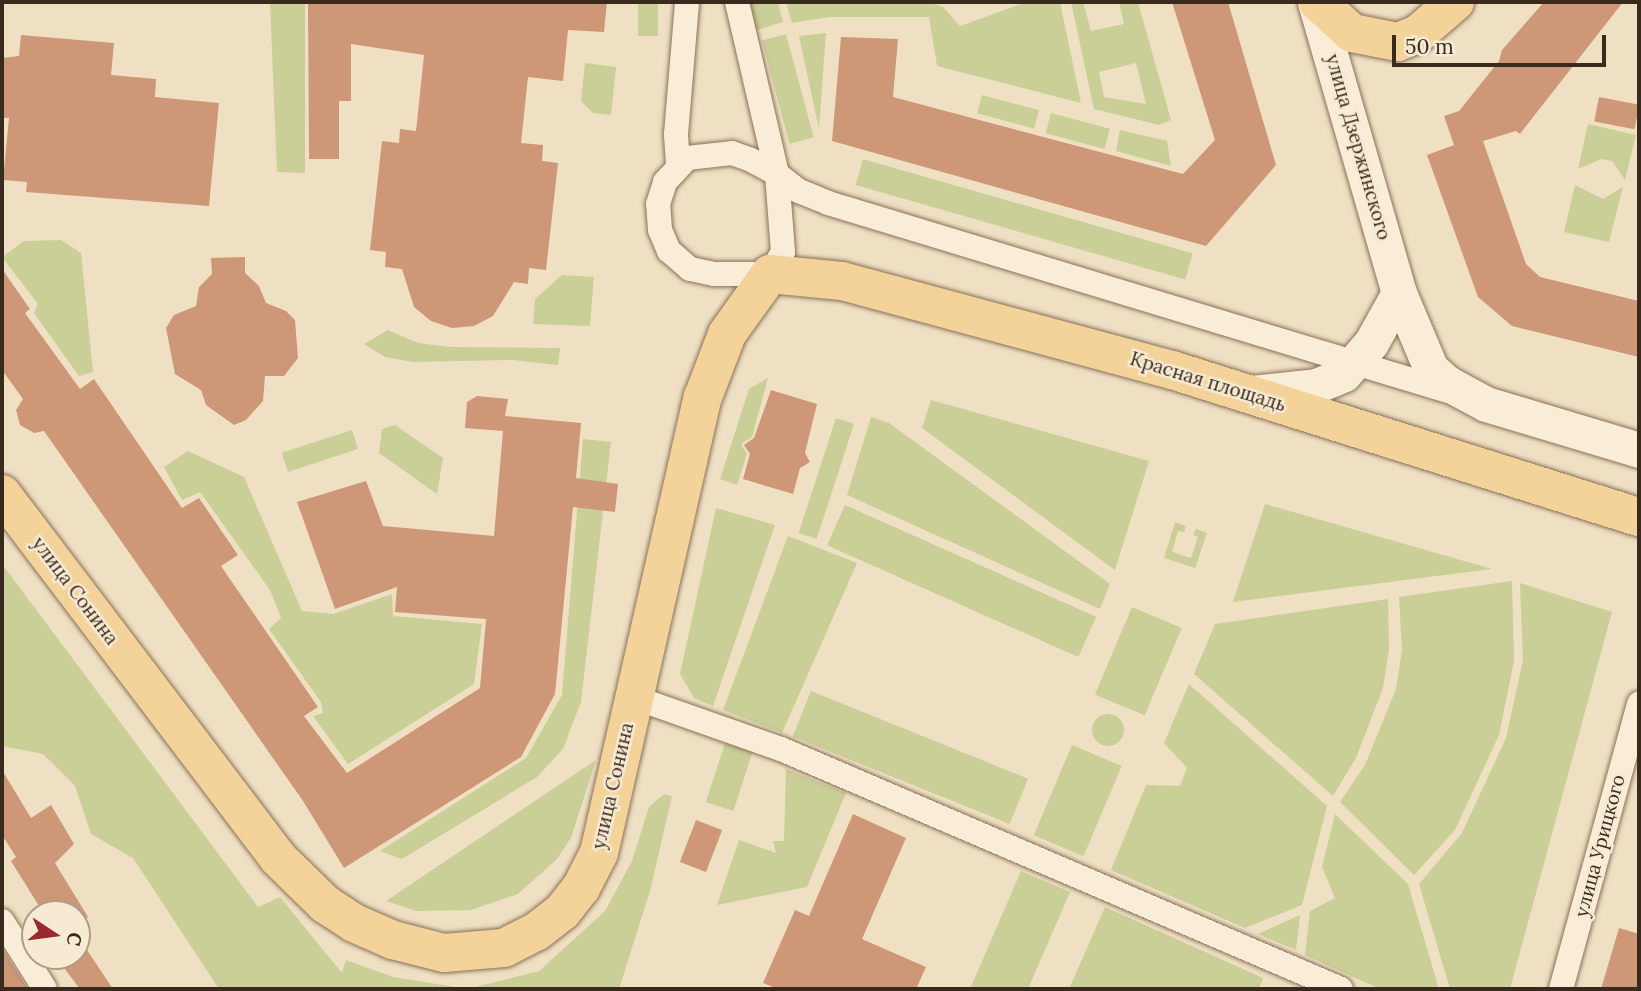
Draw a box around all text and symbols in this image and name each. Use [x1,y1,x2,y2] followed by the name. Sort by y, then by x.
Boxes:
[1396,21,1610,65] scale bar
[1405,33,1454,60] text: 50 m
[1321,51,1395,243] street label: улица Дзержинского
[1127,347,1289,417] street label: Красная площадь
[27,532,123,650] street label: улица Сонина
[587,720,639,852] street label: улица Сонина
[1570,772,1630,920] street label: улица Урицкого
[21,900,91,970] north arrow
[61,930,88,948] text: С

